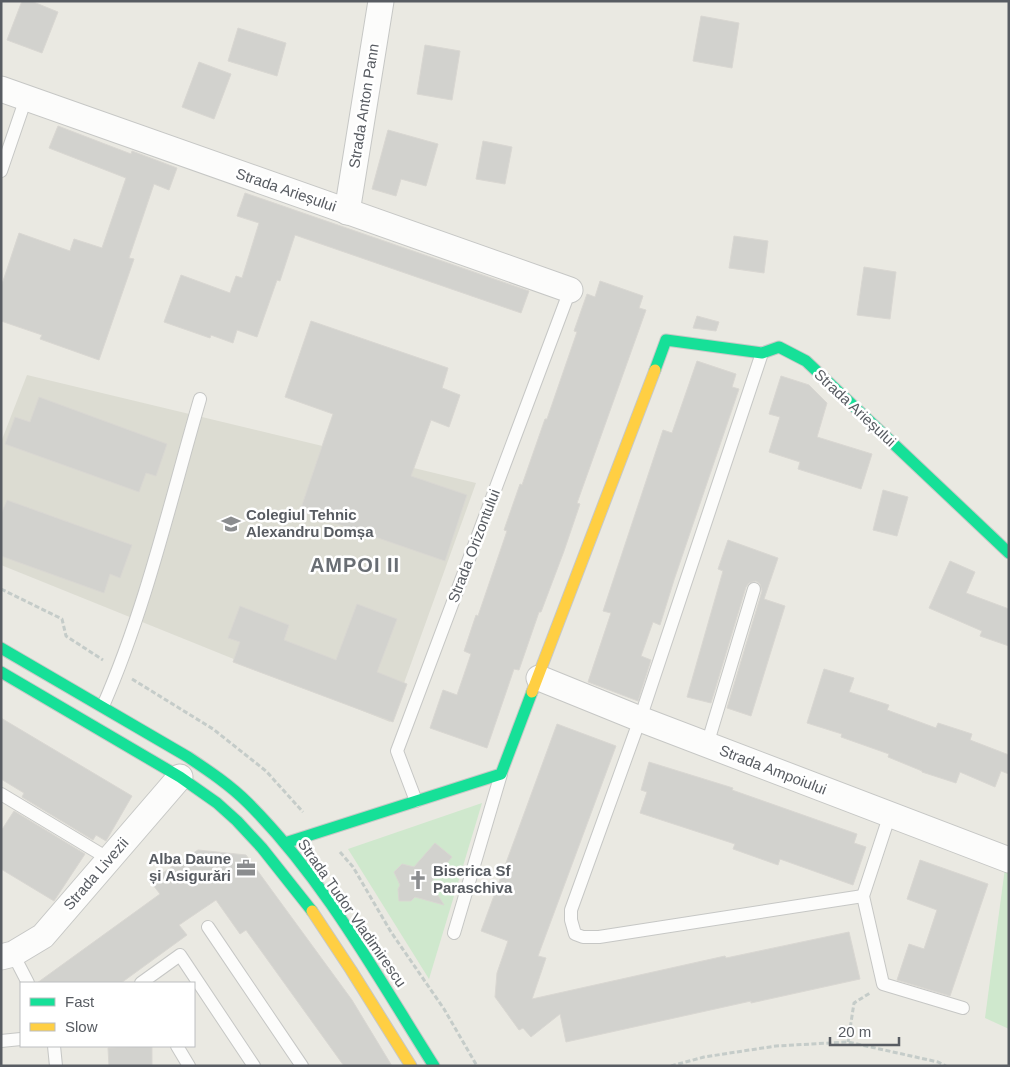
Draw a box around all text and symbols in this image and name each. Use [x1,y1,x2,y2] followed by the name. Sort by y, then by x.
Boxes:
[345,42,382,169] street label: Strada Anton Pann
[234,164,339,215] street label: Strada Arieșului
[811,366,900,450] street label: Strada Arieșului
[444,487,503,605] street label: Strada Orizontului
[246,506,374,540] place label: Colegiul Tehnic Alexandru Domșa
[220,513,242,535] school or university icon: Colegiul Tehnic Alexandru Domșa
[310,554,400,576] district label: AMPOI II
[717,741,829,798] street label: Strada Ampoiului
[60,834,132,913] street label: Strada Livezii
[295,835,410,990] street label: Strada Tudor Vladimirescu
[148,850,231,884] place label: Alba Daune și Asigurări
[235,857,257,879] office icon: Alba Daune și Asigurări
[433,862,513,896] place label: Biserica Sf Paraschiva
[407,869,429,891] church icon: Biserica Sf Paraschiva
[20,982,195,1047] legend
[65,993,95,1010] text: Fast
[830,1014,899,1046] scale bar
[65,1018,98,1035] text: Slow
[838,1023,871,1040] text: 20 m

